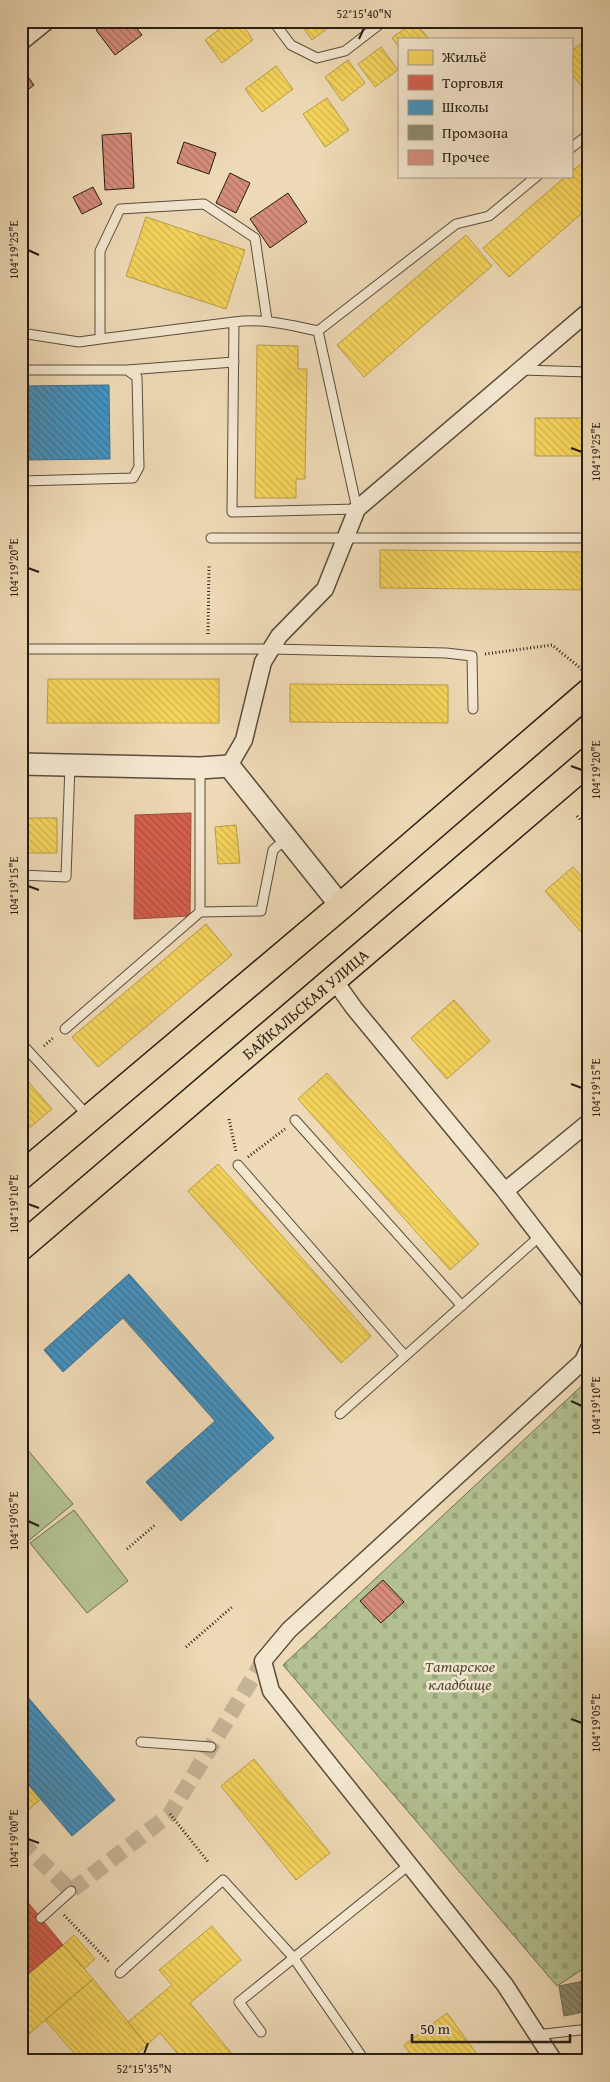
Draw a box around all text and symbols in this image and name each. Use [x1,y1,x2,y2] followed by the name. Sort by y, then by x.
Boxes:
[336,5,392,22] text: 52°15'40"N
[398,38,572,178] legend
[441,46,487,67] text: Жильё
[442,72,504,93] text: Торговля
[442,96,489,117] text: Школы
[442,122,509,143] text: Промзона
[442,146,490,167] text: Прочее
[5,220,22,280] text: 104°19'25"E
[587,422,604,482] text: 104°19'25"E
[5,538,22,598] text: 104°19'20"E
[587,740,604,800] text: 104°19'20"E
[5,856,22,916] text: 104°19'15"E
[237,943,374,1065] street label: БАЙКАЛЬСКАЯ УЛИЦА
[587,1058,604,1118] text: 104°19'15"E
[5,1174,22,1234] text: 104°19'10"E
[587,1376,604,1436] text: 104°19'10"E
[5,1491,22,1551] text: 104°19'05"E
[425,1654,496,1696] park label: Татарское кладбище
[587,1693,604,1753] text: 104°19'05"E
[5,1809,22,1869] text: 104°19'00"E
[412,2012,570,2044] scale bar
[420,2018,451,2039] text: 50 m
[116,2060,172,2077] text: 52°15'35"N

